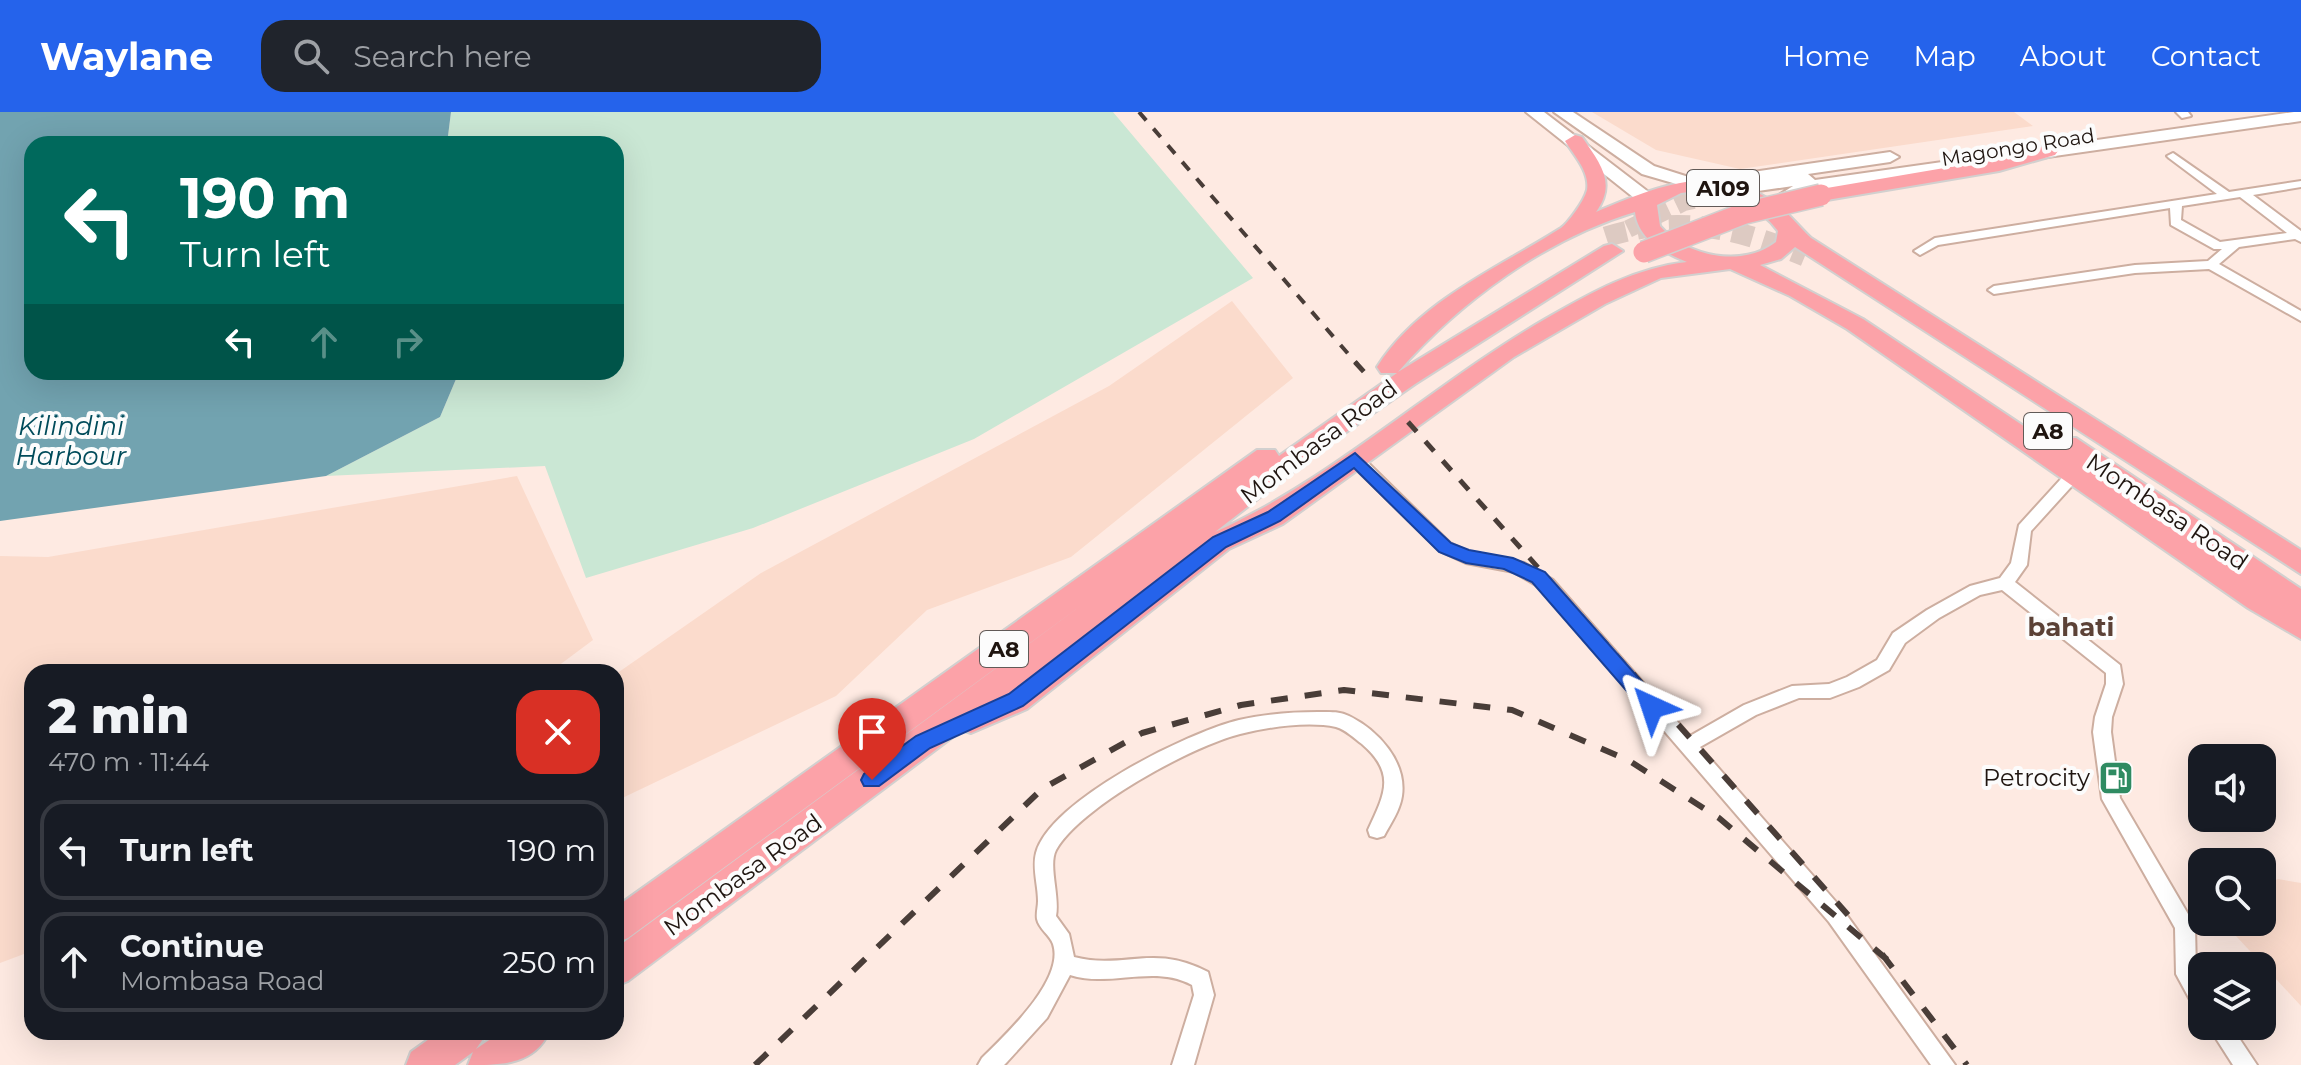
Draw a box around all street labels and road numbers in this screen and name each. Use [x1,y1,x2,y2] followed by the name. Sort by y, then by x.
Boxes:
[1940,123,2096,171] street label: Magongo Road
[1687,170,1759,206] road number: A109
[1235,373,1403,510] street label: Mombasa Road
[2024,413,2072,449] road number: A8
[2081,447,2254,576] street label: Mombasa Road
[980,631,1028,667] road number: A8
[658,807,828,942] street label: Mombasa Road

